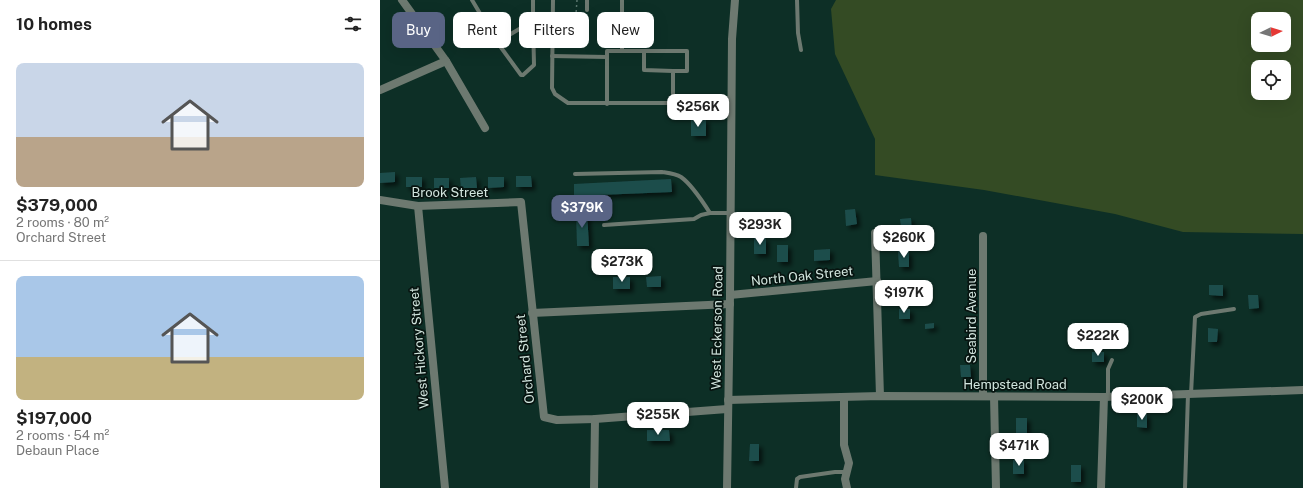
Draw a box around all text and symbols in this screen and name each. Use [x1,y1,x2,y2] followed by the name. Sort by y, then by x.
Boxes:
[392,12,445,48] chip: Buy
[453,12,511,48] chip: Rent
[519,12,589,48] chip: Filters
[597,12,654,48] chip: New
[1251,12,1291,52] north arrow
[1251,12,1291,100] map controls
[342,13,364,35] icon: filters
[16,14,92,34] text: 10 homes
[1251,60,1291,100] button: locate
[154,89,226,161] icon: home
[670,94,726,128] pin: $256K
[676,99,720,114] text: $256K
[412,185,488,200] street label: Brook Street
[16,195,98,215] text: $379,000
[554,195,610,229] pin: $379K
[560,200,604,215] text: $379K
[732,212,788,246] pin: $293K
[16,215,109,230] text: 2 rooms · 80 m²
[738,217,782,232] text: $293K
[876,225,932,259] pin: $260K
[16,230,106,245] text: Orchard Street
[882,230,926,245] text: $260K
[594,249,650,283] pin: $273K
[600,254,644,269] text: $273K
[750,263,854,289] street label: North Oak Street
[708,266,726,390] street label: West Eckerson Road
[964,269,979,363] street label: Seabird Avenue
[876,280,932,314] pin: $197K
[884,285,924,300] text: $197K
[406,287,432,409] street label: West Hickory Street
[154,302,226,374] icon: home
[513,313,537,405] street label: Orchard Street
[1070,323,1126,357] pin: $222K
[1077,328,1119,343] text: $222K
[963,377,1067,392] street label: Hempstead Road
[1114,387,1170,421] pin: $200K
[1120,392,1164,407] text: $200K
[630,402,686,436] pin: $255K
[636,407,680,422] text: $255K
[16,408,92,428] text: $197,000
[16,428,109,443] text: 2 rooms · 54 m²
[991,433,1047,467] pin: $471K
[999,438,1039,453] text: $471K
[16,443,99,458] text: Debaun Place

